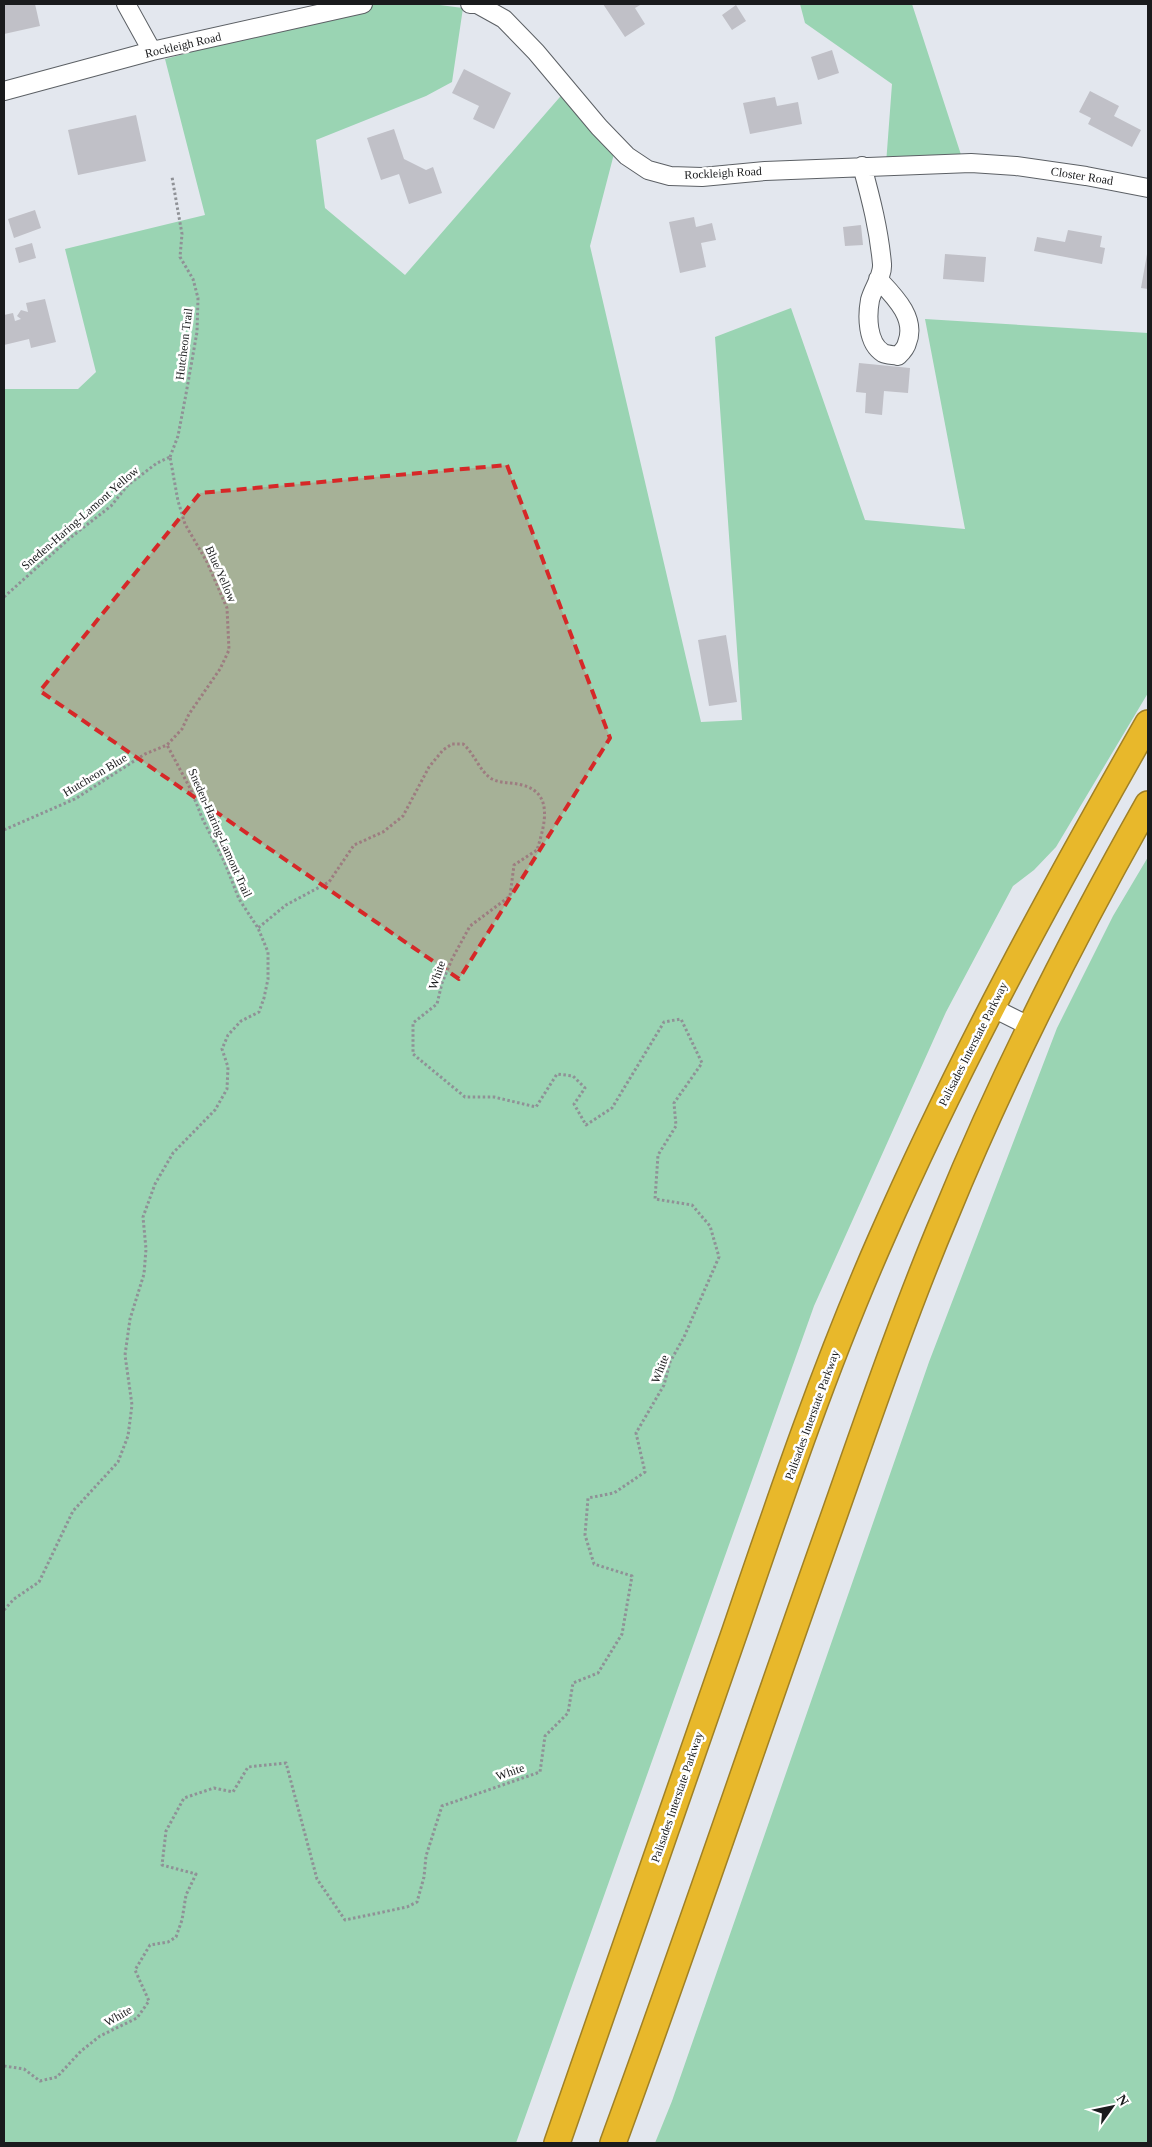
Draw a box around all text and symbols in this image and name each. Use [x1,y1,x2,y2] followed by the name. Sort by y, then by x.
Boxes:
[144,29,222,61] street label: Rockleigh Road
[684,164,762,182] street label: Rockleigh Road
[1050,164,1114,188] street label: Closter Road
[173,307,195,381] street label: Hutcheon Trail
[19,463,142,573] street label: Sneden-Haring-Lamont Yellow
[202,544,240,605] street label: Blue/Yellow
[60,750,130,800] street label: Hutcheon Blue
[185,766,255,900] street label: Sneden-Haring-Lamont Trail
[426,959,448,991] street label: White
[936,980,1010,1108] street label: Palisades Interstate Parkway
[782,1348,842,1482] street label: Palisades Interstate Parkway
[648,1353,672,1385] street label: White
[648,1730,706,1864] street label: Palisades Interstate Parkway
[494,1761,526,1783] street label: White
[102,2003,134,2029] street label: White
[1087,2082,1137,2132] north arrow
[1113,2092,1132,2109] text: N

